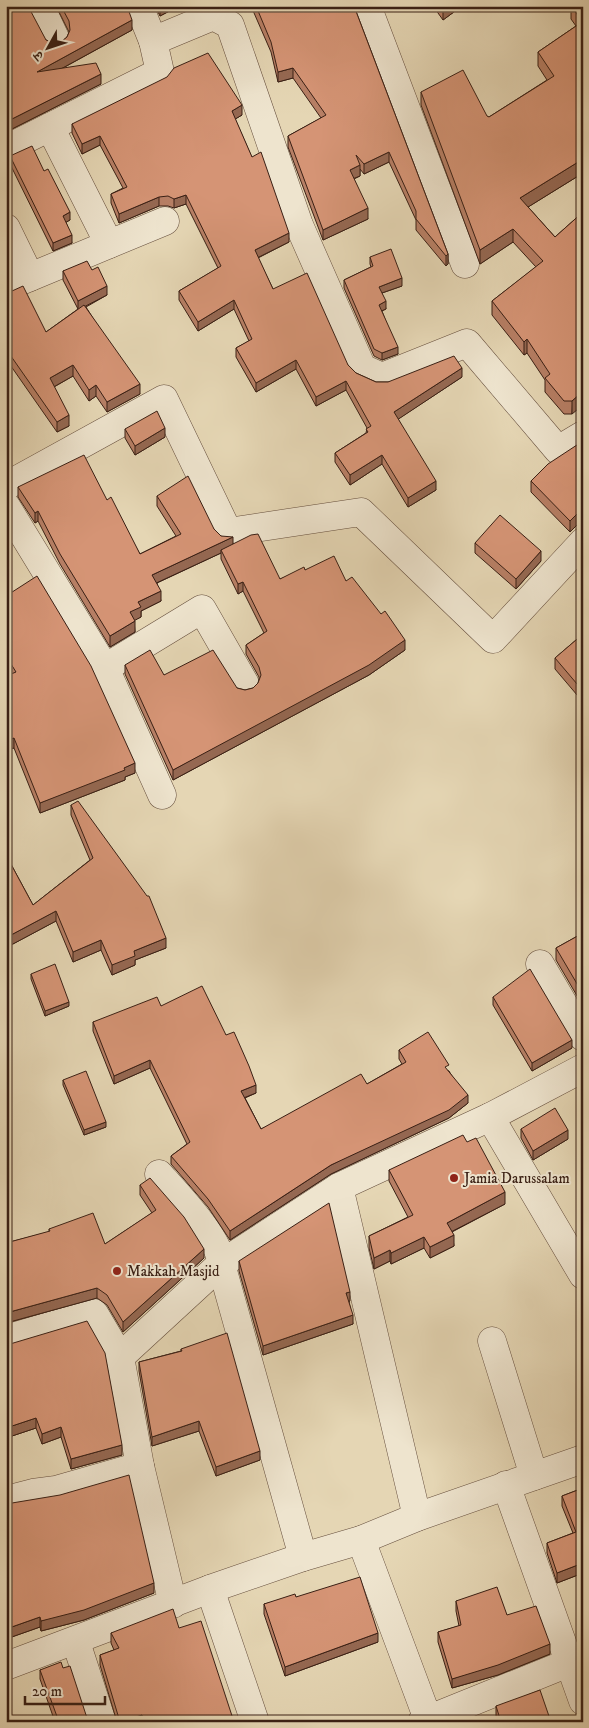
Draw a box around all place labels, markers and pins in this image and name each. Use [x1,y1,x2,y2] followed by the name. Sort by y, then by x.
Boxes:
[462,1169,570,1188] place label: Jamia Darussalam
[448,1172,460,1184] marker: Jamia Darussalam
[127,1262,220,1281] place label: Makkah Masjid
[111,1265,123,1277] marker: Makkah Masjid

